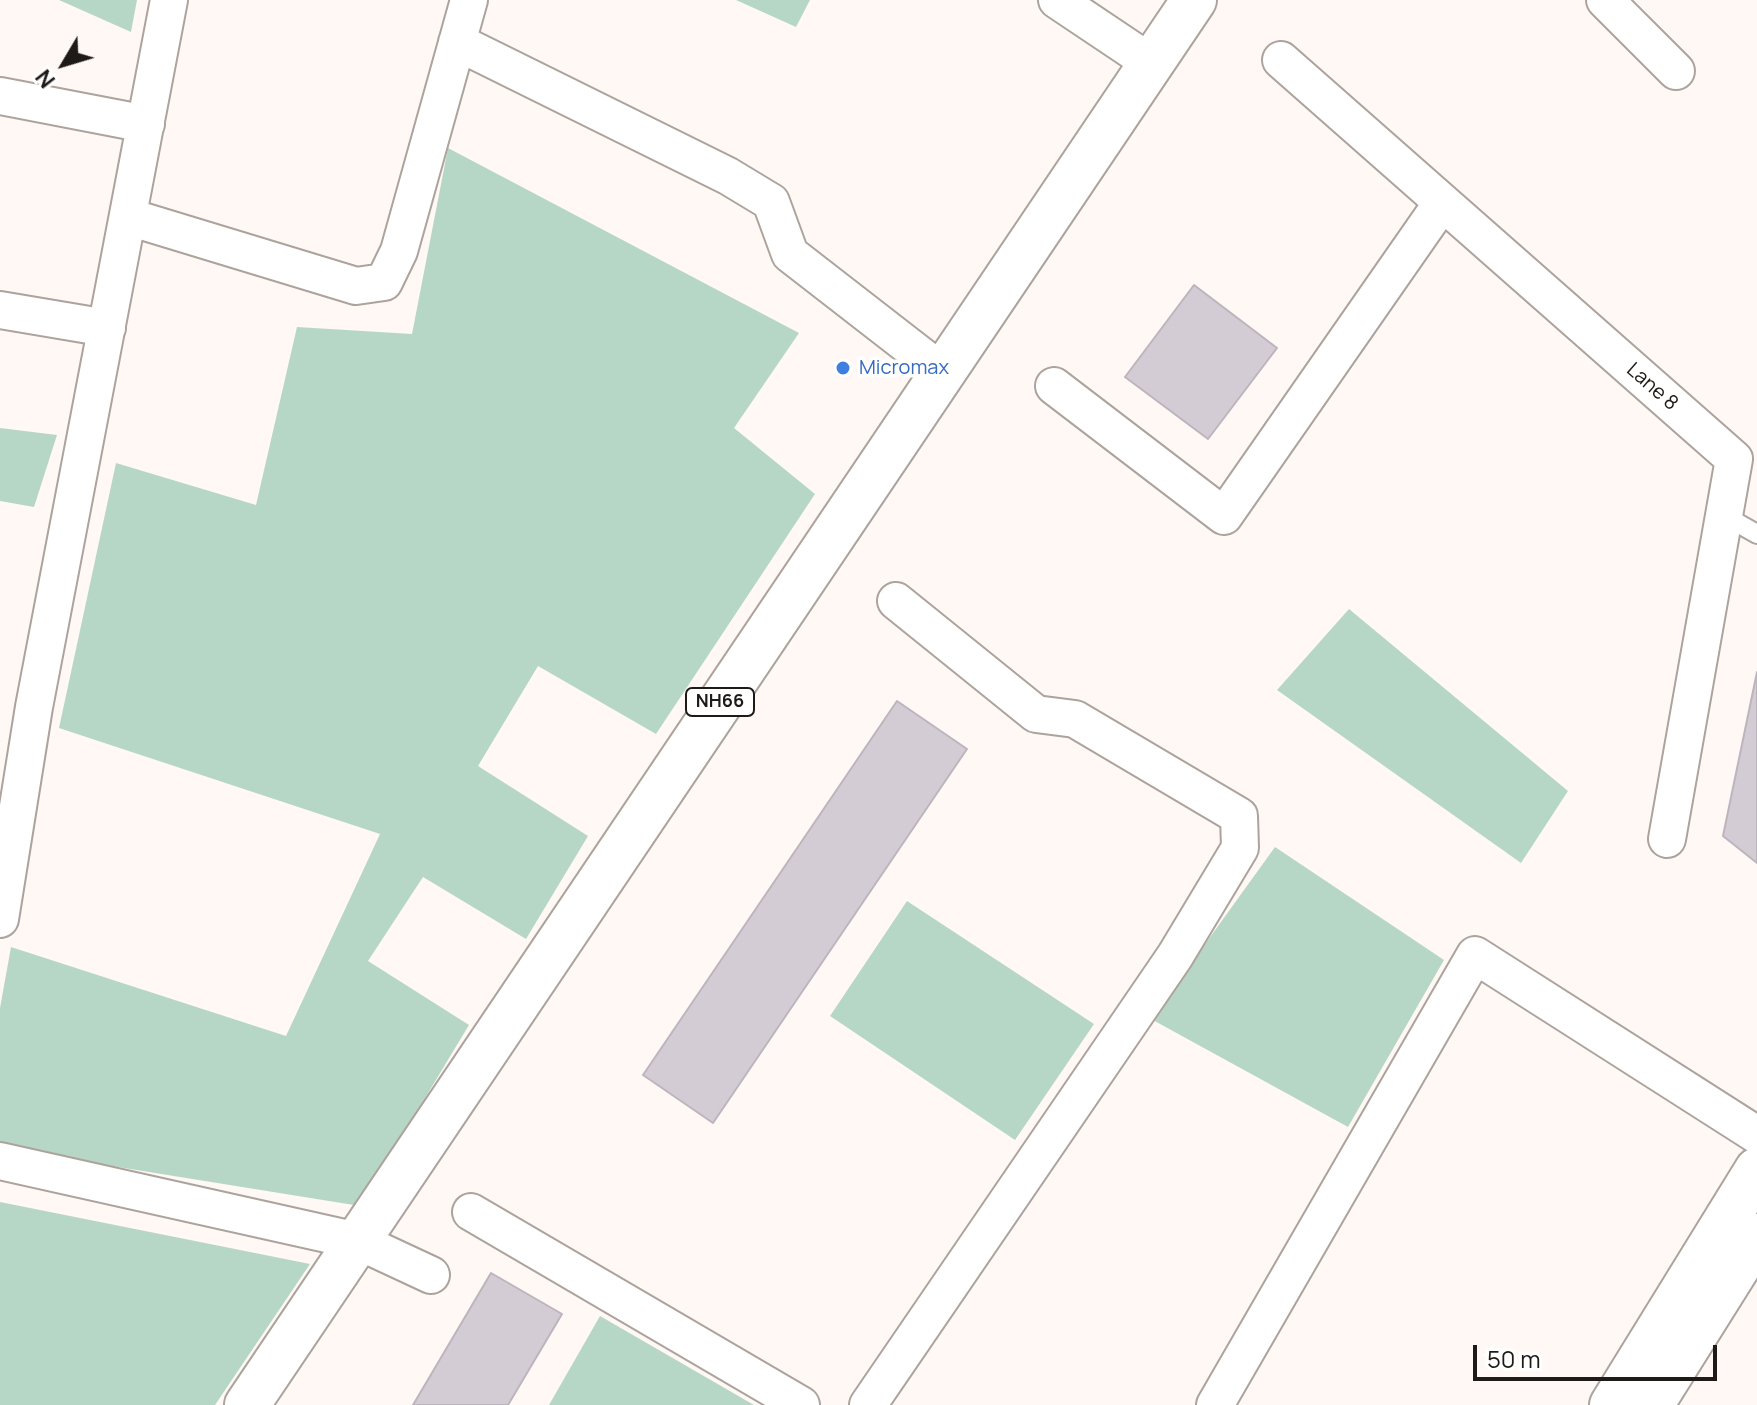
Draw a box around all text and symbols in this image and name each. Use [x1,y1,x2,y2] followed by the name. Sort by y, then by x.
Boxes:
[24,24,104,104] north arrow
[28,63,62,94] text: N
[859,356,949,380] place label: Micromax
[1621,358,1683,416] street label: Lane 8
[834,359,852,377] marker: Micromax
[686,688,754,716] road number: NH66
[1477,1329,1721,1379] scale bar
[1487,1342,1541,1375] text: 50 m

